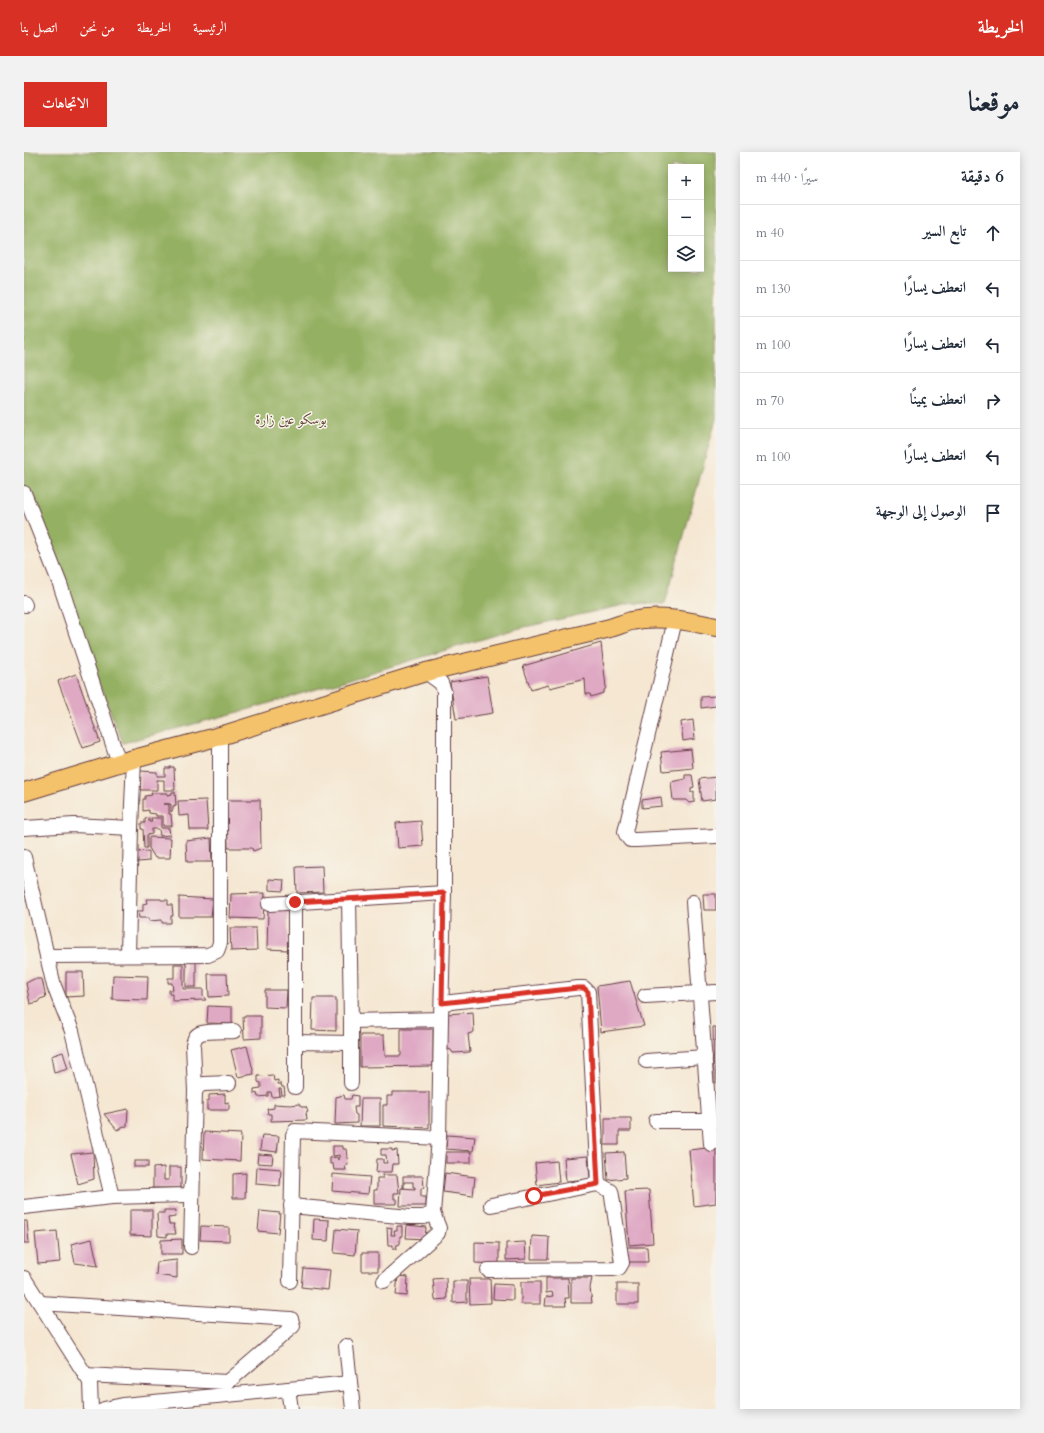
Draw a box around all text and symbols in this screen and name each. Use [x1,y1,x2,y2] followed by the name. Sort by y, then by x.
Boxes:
[978,14,1024,40] text: الخريطة
[20,18,58,37] text: اتصل بنا
[80,18,115,37] text: من نحن
[137,18,171,37] text: الخريطة
[193,18,227,37] text: الرئيسية
[24,82,107,127] button: الاتجاهات
[968,83,1020,121] text: موقعنا
[668,164,704,272] map controls
[668,164,704,200] button: +
[961,165,1004,188] text: 6 دقيقة
[756,169,818,187] text: سيرًا · 440 m
[668,200,704,236] button: −
[923,221,966,241] text: تابع السير
[982,222,1004,244] icon: ahead
[756,224,784,242] text: 40 m
[668,236,704,272] button: layers
[904,277,966,297] text: انعطف يسارًا
[982,278,1004,300] icon: left
[756,280,790,298] text: 130 m
[904,333,966,353] text: انعطف يسارًا
[982,334,1004,356] icon: left
[756,336,790,354] text: 100 m
[910,389,966,409] text: انعطف يمينًا
[982,390,1004,412] icon: right
[756,392,784,410] text: 70 m
[255,410,327,429] park label: بوسكو عين زارة
[904,445,966,465] text: انعطف يسارًا
[982,446,1004,468] icon: left
[756,448,790,466] text: 100 m
[876,501,966,521] text: الوصول إلى الوجهة
[982,502,1004,524] icon: arrive
[286,893,304,911] route end
[525,1187,543,1205] route start

